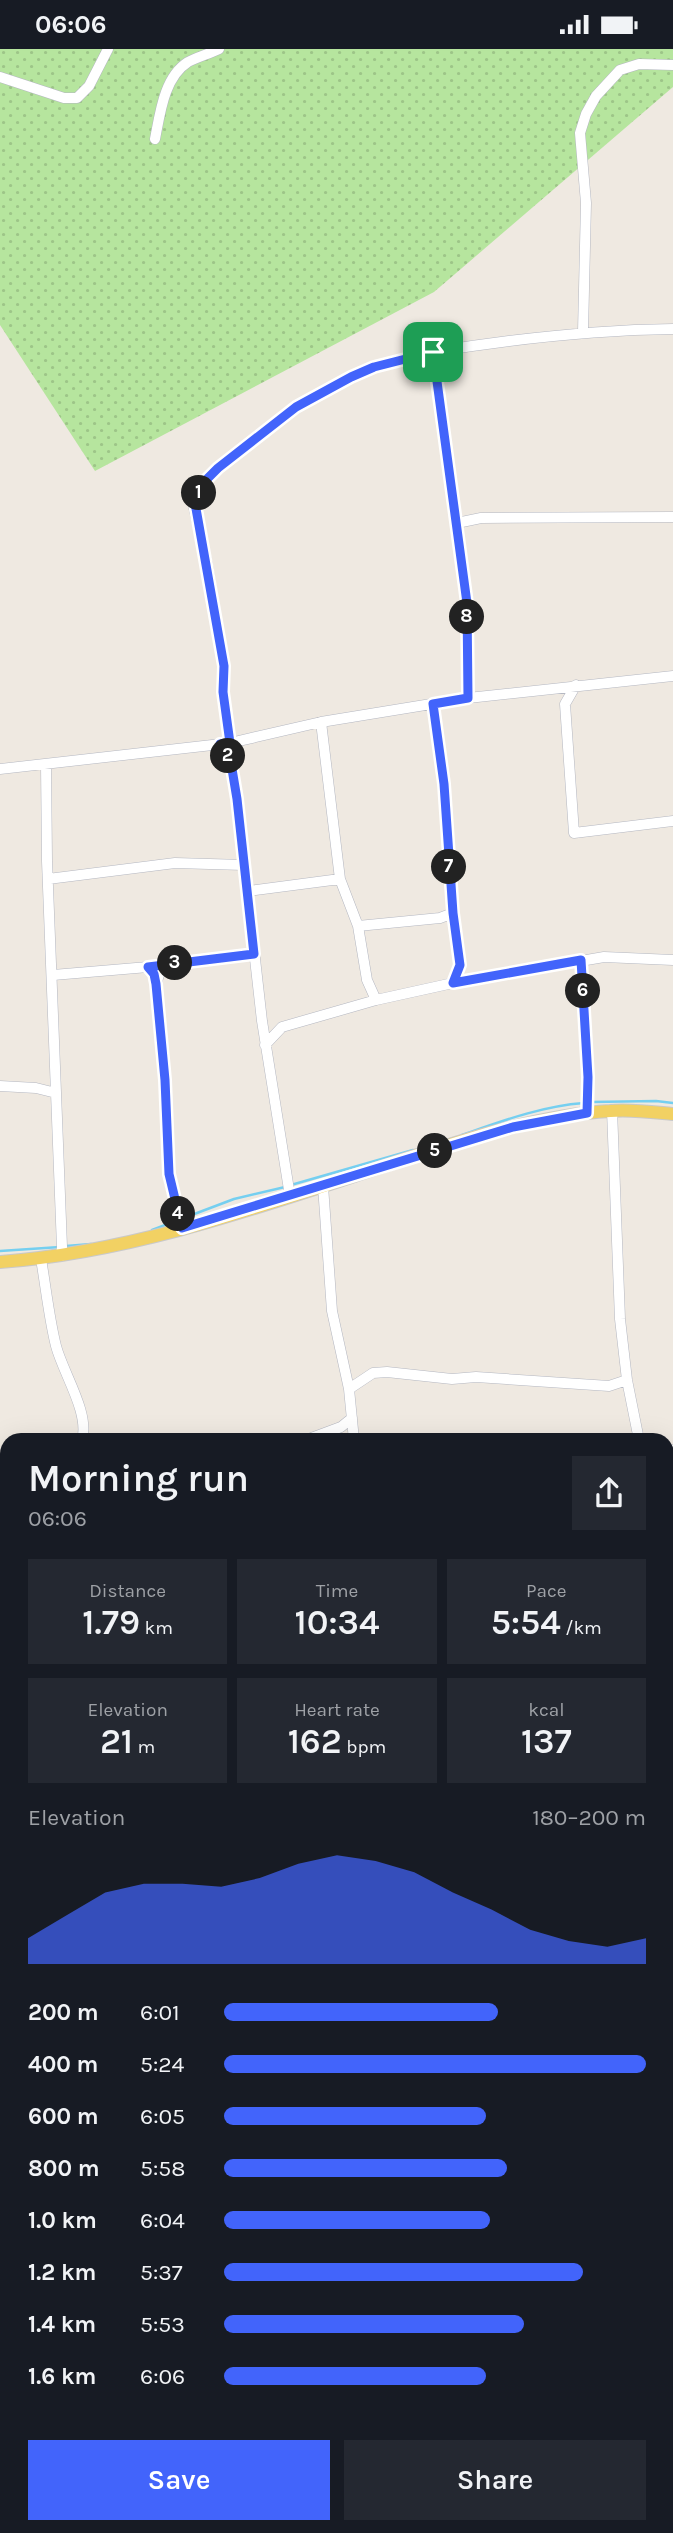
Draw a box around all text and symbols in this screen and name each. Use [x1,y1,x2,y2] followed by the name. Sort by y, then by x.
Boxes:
[35,9,106,40] text: 06:06
[403,322,463,382] pin
[414,333,452,371] icon: arrive
[182,475,216,511] pin: 1
[195,481,202,503] text: 1
[449,599,484,635] pin: 8
[460,605,473,627] text: 8
[210,739,246,773] pin: 2
[222,744,233,766] text: 2
[432,849,466,885] pin: 7
[444,855,453,877] text: 7
[158,946,192,981] pin: 3
[169,951,180,973] text: 3
[566,974,600,1009] pin: 6
[577,979,588,1001] text: 6
[418,1133,452,1169] pin: 5
[429,1139,440,1161] text: 5
[160,1197,196,1231] pin: 4
[172,1202,183,1224] text: 4
[28,1456,249,1501] text: Morning run
[572,1456,646,1530] button: share
[28,1505,87,1532] text: 06:06
[89,1580,166,1602] text: Distance
[316,1580,358,1602] text: Time
[526,1580,567,1602] text: Pace
[82,1602,140,1643] text: 1.79
[294,1602,380,1643] text: 10:34
[491,1602,561,1643] text: 5:54
[140,1617,173,1639] text: km
[561,1617,602,1639] text: /km
[87,1699,168,1721] text: Elevation
[294,1699,380,1721] text: Heart rate
[528,1699,564,1721] text: kcal
[100,1721,133,1762] text: 21
[288,1721,342,1762] text: 162
[521,1721,572,1762] text: 137
[133,1736,155,1758] text: m
[342,1736,386,1758] text: bpm
[28,1804,125,1831] text: Elevation
[532,1804,646,1831] text: 180–200 m
[28,1999,99,2026] text: 200 m
[140,1999,180,2026] text: 6:01
[28,2051,98,2078] text: 400 m
[140,2051,184,2078] text: 5:24
[28,2103,99,2130] text: 600 m
[140,2103,185,2130] text: 6:05
[28,2155,100,2182] text: 800 m
[140,2155,185,2182] text: 5:58
[28,2207,97,2234] text: 1.0 km
[140,2207,185,2234] text: 6:04
[28,2259,96,2286] text: 1.2 km
[140,2259,183,2286] text: 5:37
[28,2311,96,2338] text: 1.4 km
[140,2311,185,2338] text: 5:53
[28,2363,96,2390] text: 1.6 km
[140,2363,185,2390] text: 6:06
[28,2440,330,2520] button: Save
[344,2440,646,2520] button: Share

